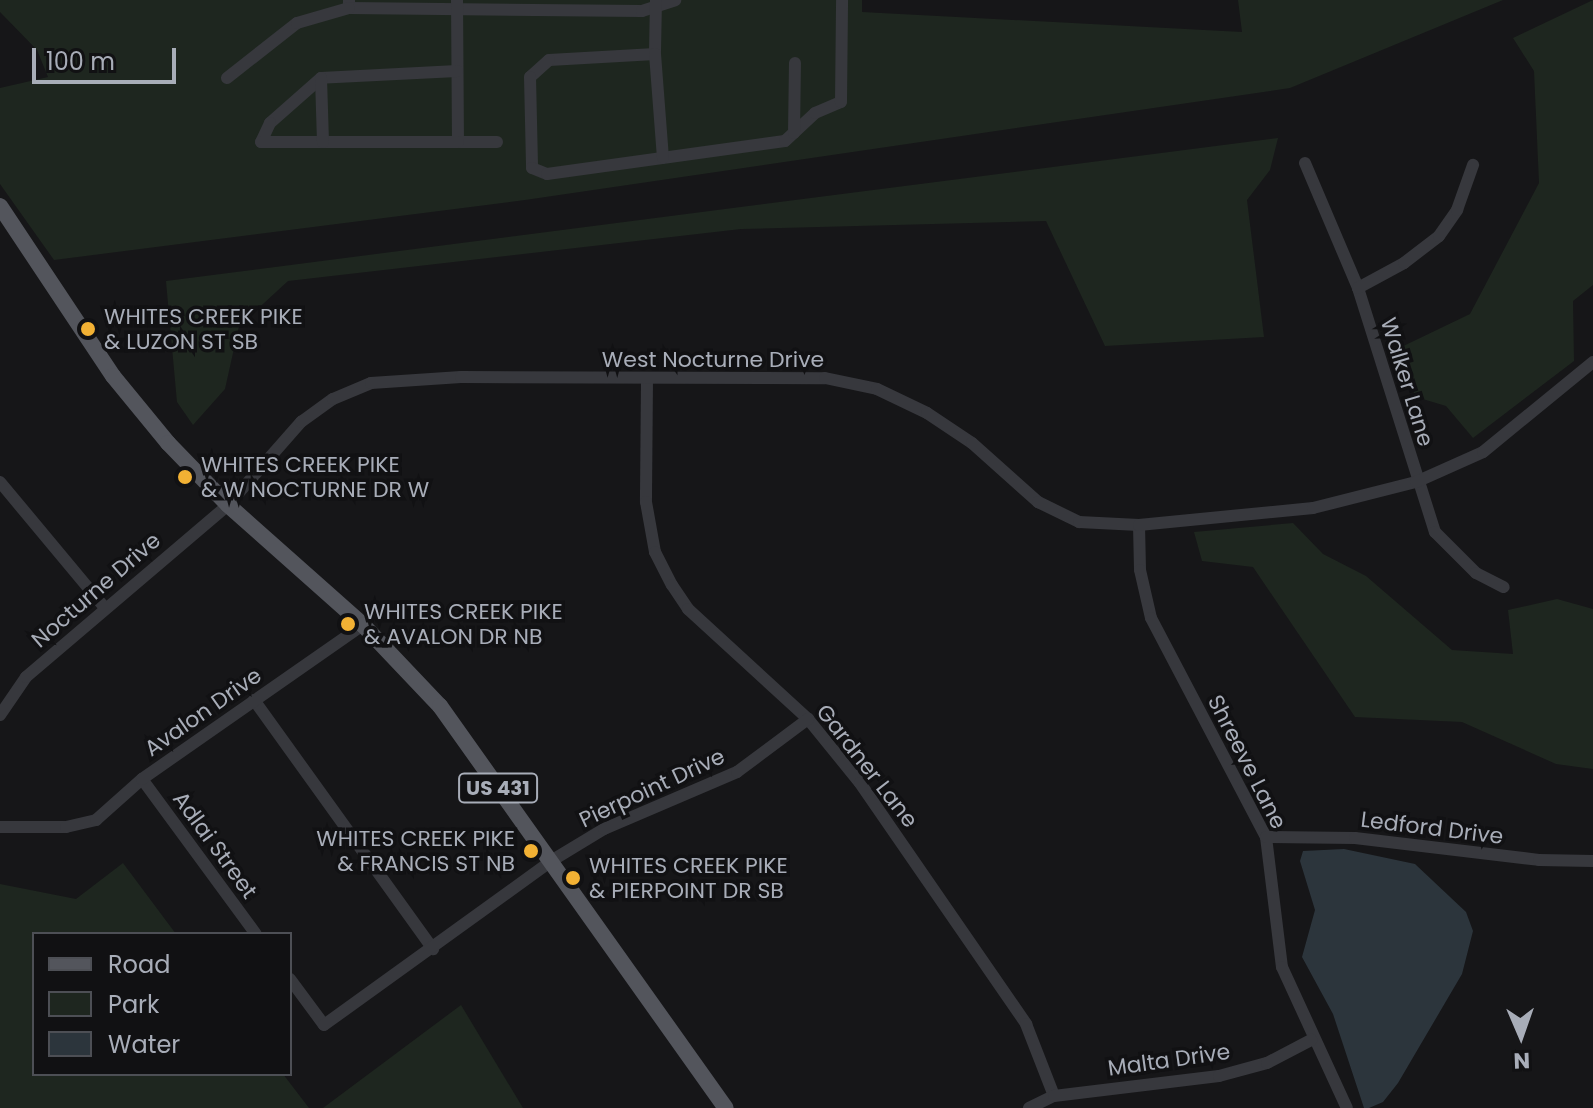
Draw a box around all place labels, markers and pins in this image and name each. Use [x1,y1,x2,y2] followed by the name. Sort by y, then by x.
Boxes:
[104,303,303,354] place label: WHITES CREEK PIKE & LUZON ST SB
[79,320,97,338] marker: WHITES CREEK PIKE & LUZON ST SB
[201,451,429,502] place label: WHITES CREEK PIKE & W NOCTURNE DR W
[176,468,194,486] marker: WHITES CREEK PIKE & W NOCTURNE DR W
[364,598,563,650] place label: WHITES CREEK PIKE & AVALON DR NB
[339,615,357,633] marker: WHITES CREEK PIKE & AVALON DR NB
[316,825,515,876] place label: WHITES CREEK PIKE & FRANCIS ST NB
[522,842,540,860] marker: WHITES CREEK PIKE & FRANCIS ST NB
[589,852,788,904] place label: WHITES CREEK PIKE & PIERPOINT DR SB
[564,869,582,887] marker: WHITES CREEK PIKE & PIERPOINT DR SB

